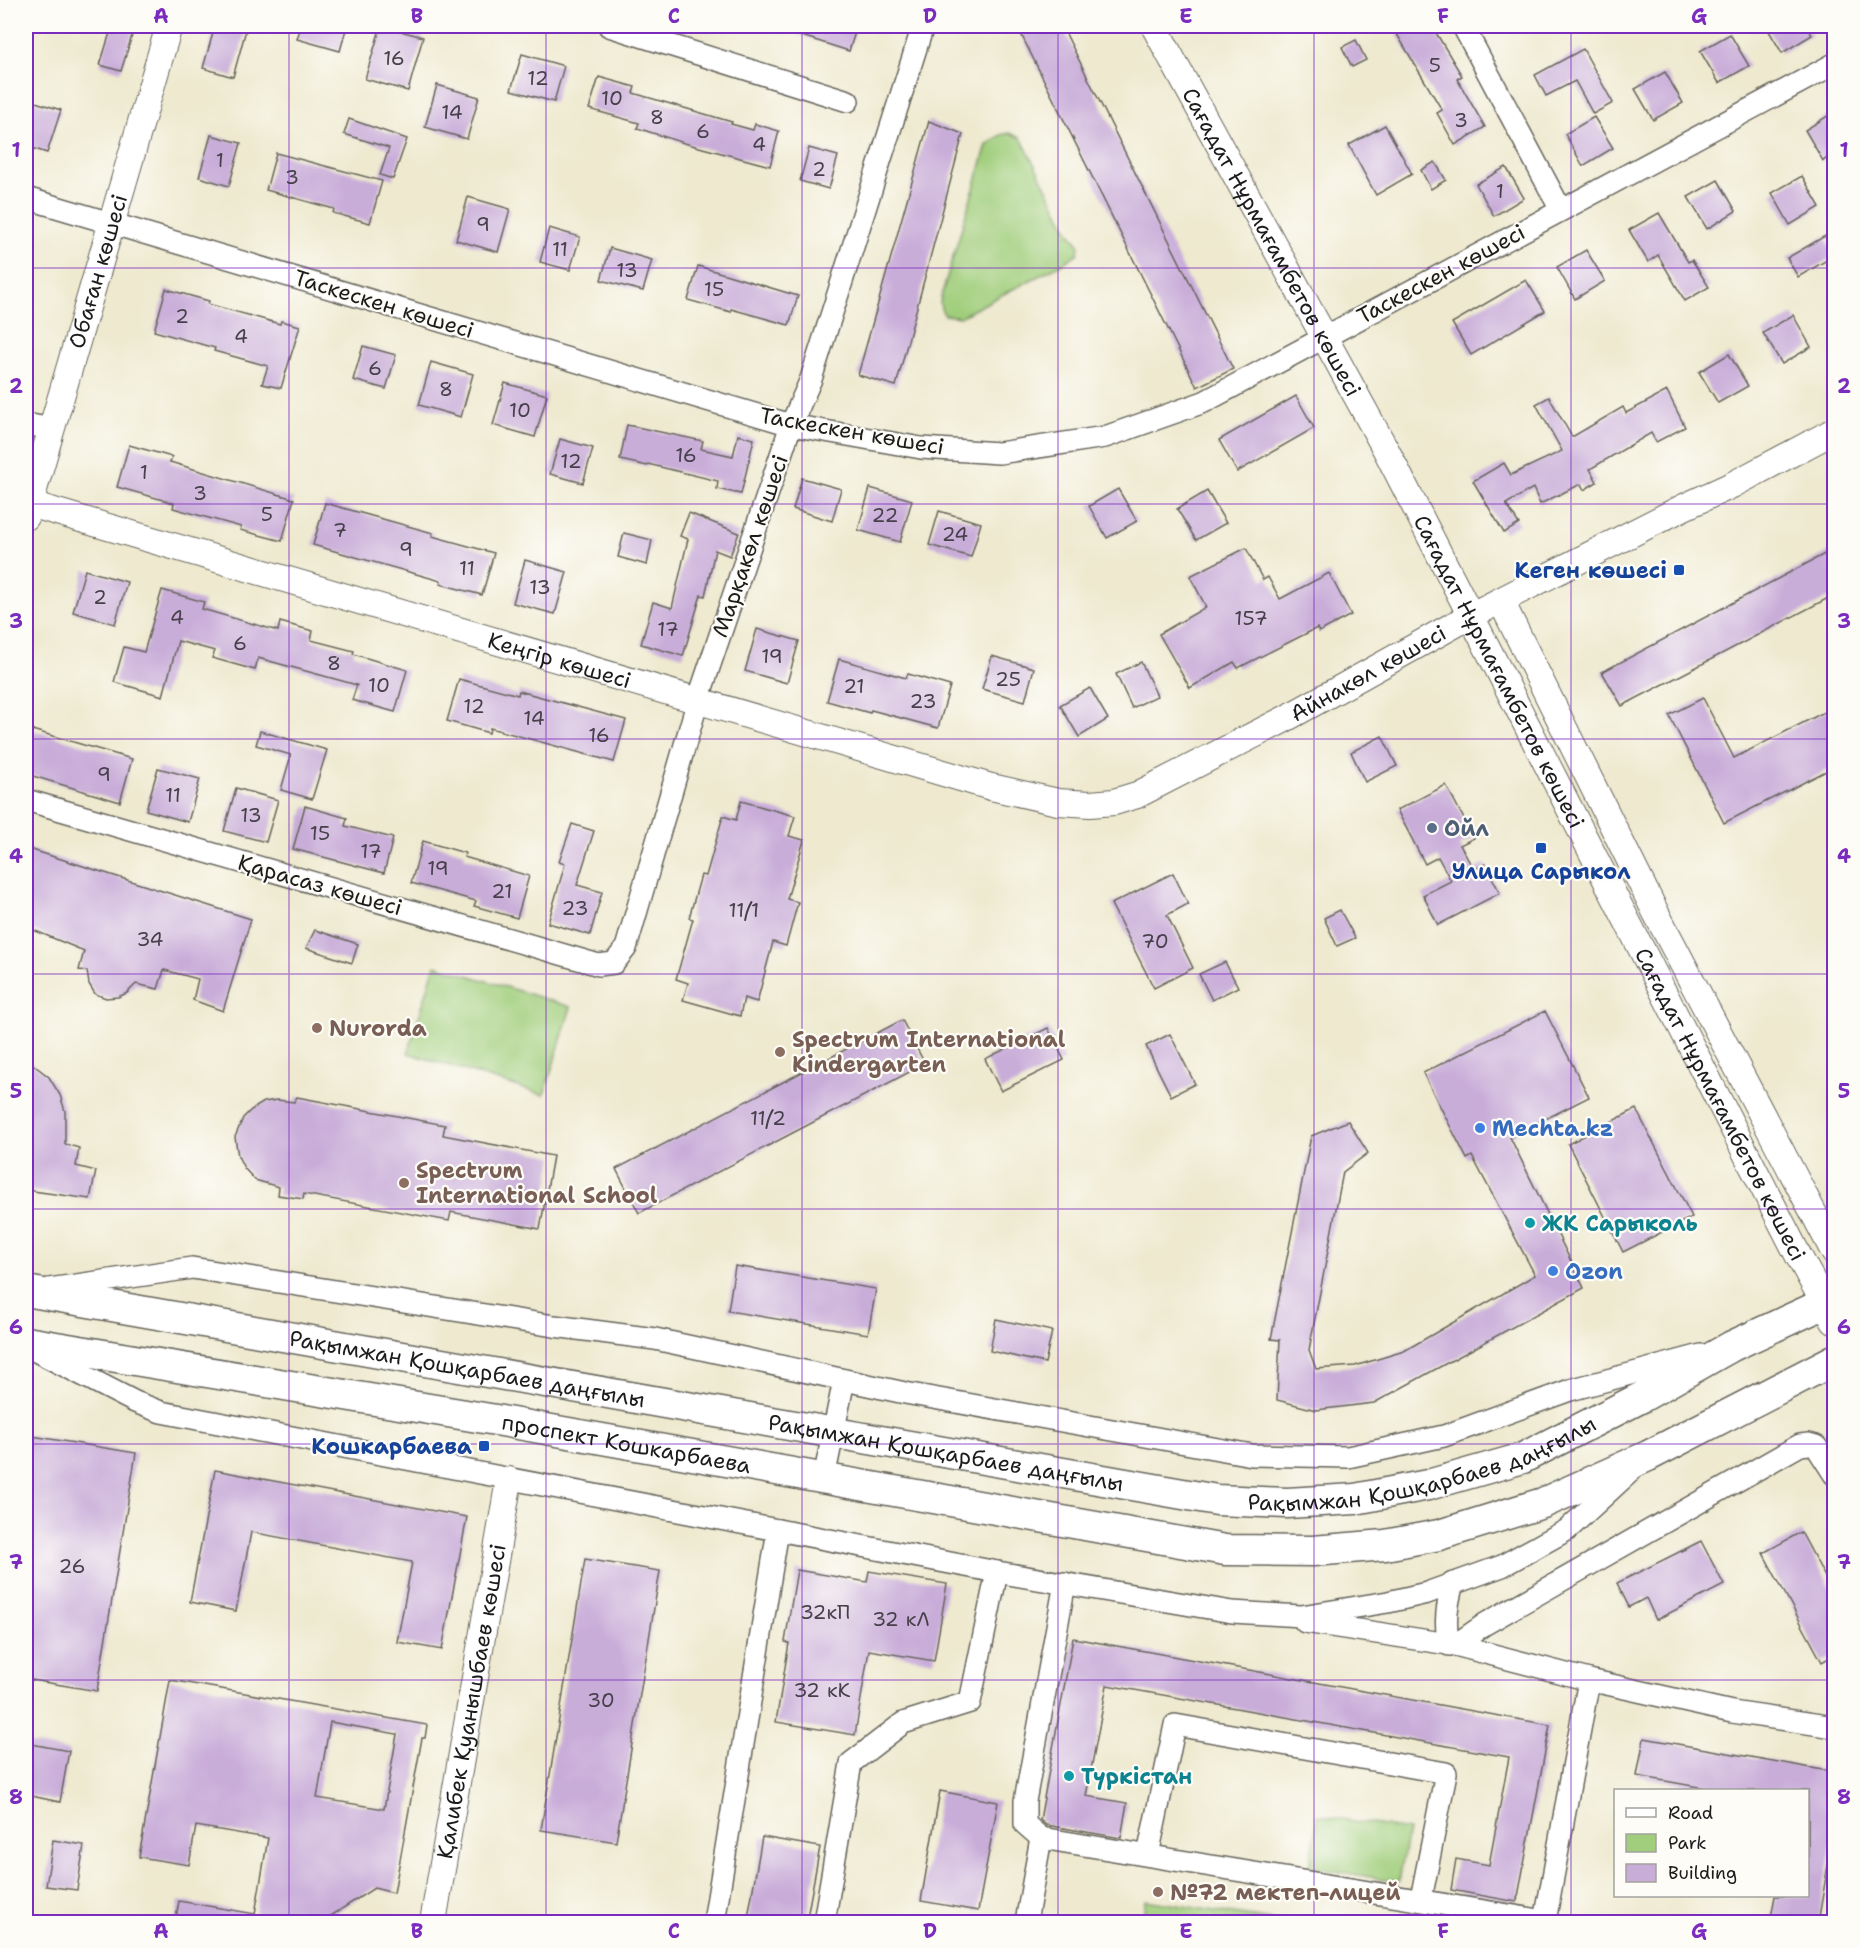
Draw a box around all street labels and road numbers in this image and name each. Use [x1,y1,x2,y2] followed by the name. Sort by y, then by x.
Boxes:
[1176,82,1368,401] street label: Сағадат Нұрмағамбетов көшесі
[61,191,134,352] street label: Обаған көшесі
[1352,217,1530,331] street label: Таскескен көшесі
[291,263,477,345] street label: Таскескен көшесі
[758,401,946,461] street label: Таскескен көшесі
[705,451,795,641] street label: Марқакөл көшесі
[1407,510,1592,833] street label: Сағадат Нұрмағамбетов көшесі
[1285,618,1451,728] street label: Айнакөл көшесі
[484,625,635,695] street label: Кеңгір көшесі
[234,848,406,922] street label: Қарасаз көшесі
[1629,942,1813,1266] street label: Сағадат Нұрмағамбетов көшесі
[287,1323,647,1414] street label: Рақымжан Қошқарбаев даңғылы
[500,1407,754,1480] street label: проспект Кошкарбаева
[766,1407,1126,1498] street label: Рақымжан Қошқарбаев даңғылы
[1247,1409,1601,1518] street label: Рақымжан Қошқарбаев даңғылы
[430,1541,512,1861] street label: Қалибек Қуанышбаев көшесі

